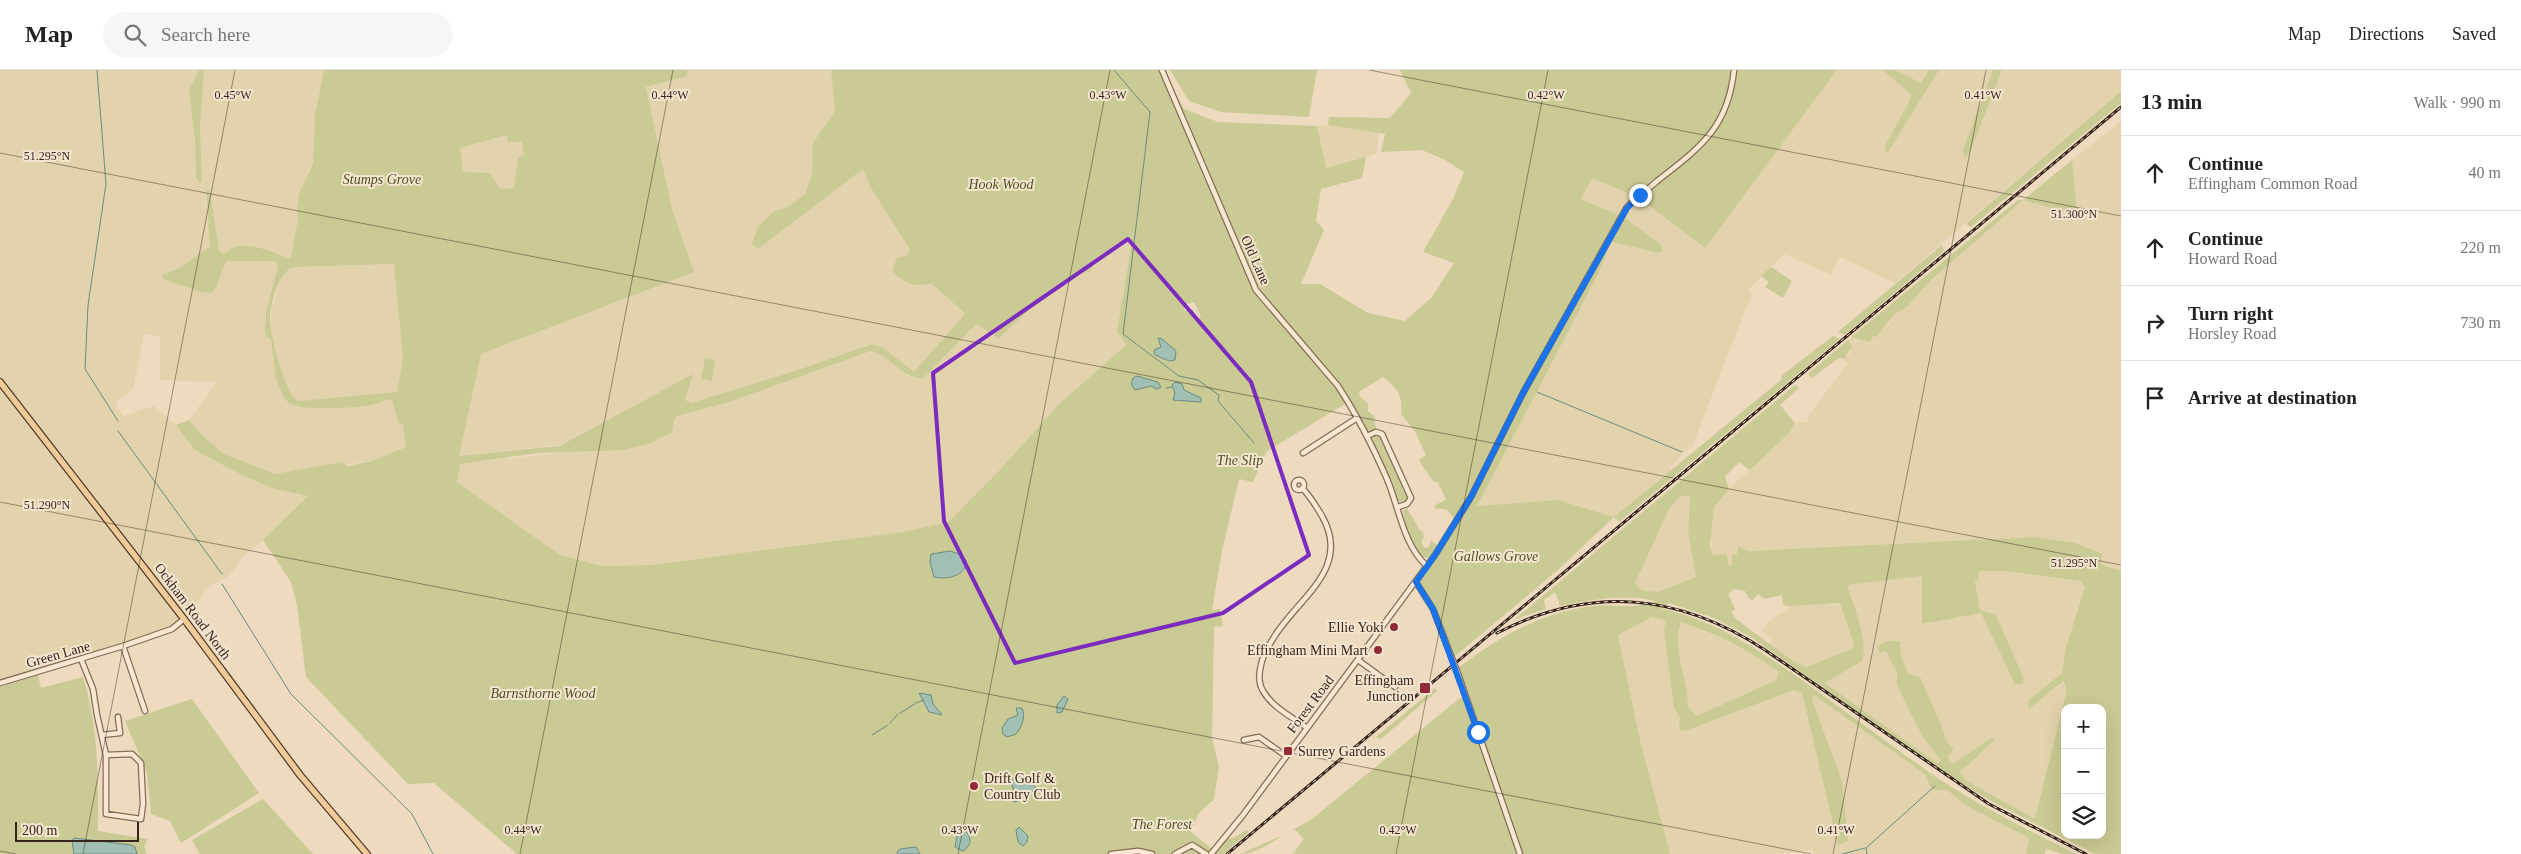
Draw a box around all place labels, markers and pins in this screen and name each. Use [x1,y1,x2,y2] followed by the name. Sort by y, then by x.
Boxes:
[1328,620,1384,635] place label: Ellie Yoki
[1388,621,1400,633] marker: Ellie Yoki
[1247,643,1368,658] place label: Effingham Mini Mart
[1372,644,1384,656] marker: Effingham Mini Mart
[1354,673,1414,704] place label: Effingham Junction
[1418,681,1432,695] marker: Effingham Junction
[1298,744,1385,759] place label: Surrey Gardens
[1282,745,1294,757] marker: Surrey Gardens
[984,771,1061,802] place label: Drift Golf & Country Club
[968,780,980,792] marker: Drift Golf & Country Club

